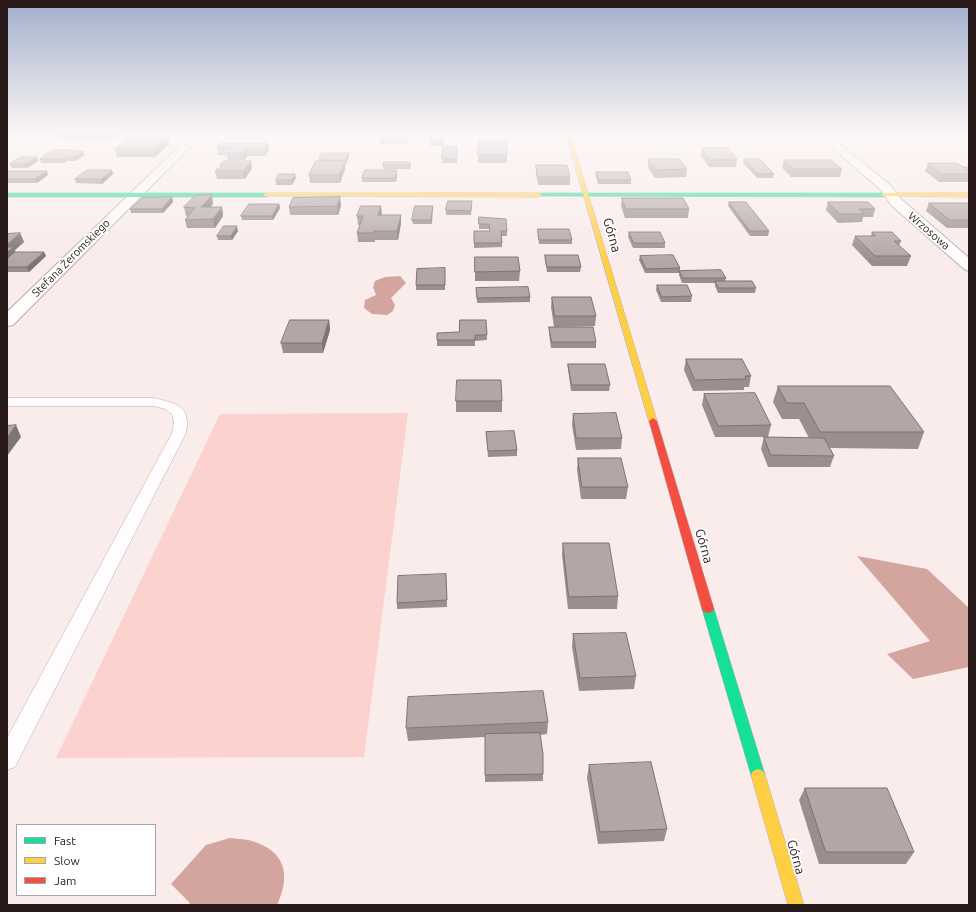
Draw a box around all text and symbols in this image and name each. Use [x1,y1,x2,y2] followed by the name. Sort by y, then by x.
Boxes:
[905,209,953,253] street label: Wrzosowa
[29,216,113,300] street label: Stefana Żeromskiego
[600,216,624,254] street label: Górna
[692,527,716,565] street label: Górna
[16,824,156,896] legend
[54,834,76,847] text: Fast
[784,838,808,876] street label: Górna
[54,854,80,867] text: Slow
[54,874,76,887] text: Jam

